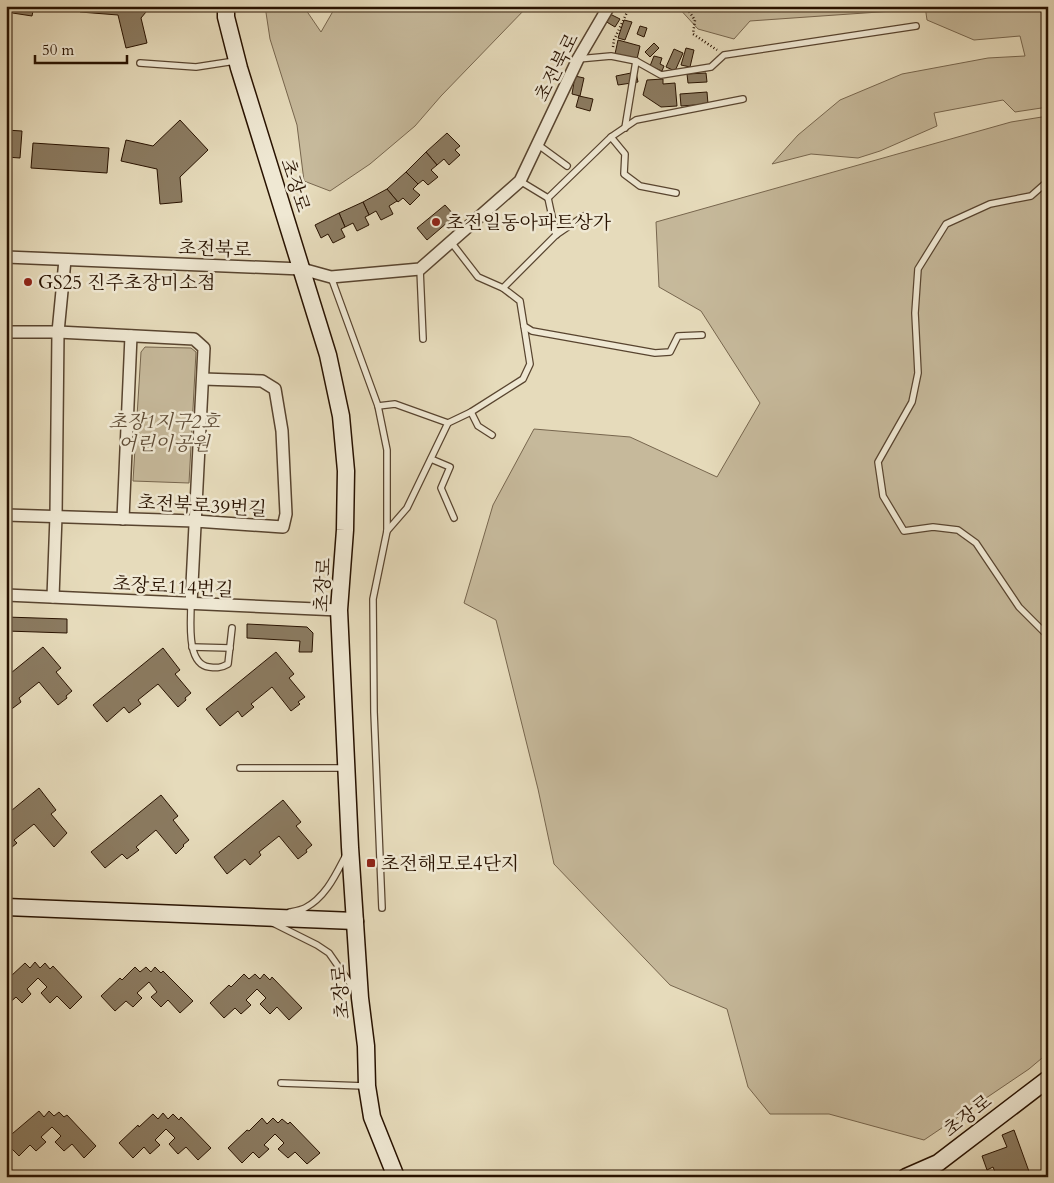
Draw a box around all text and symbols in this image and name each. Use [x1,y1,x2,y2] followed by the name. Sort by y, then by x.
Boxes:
[529,29,585,106] street label: 초전북로
[35,32,128,64] scale bar
[42,40,74,60] text: 50 m
[274,155,316,216] street label: 초장로
[446,210,612,236] place label: 초전일동아파트상가
[430,216,442,228] marker: 초전일동아파트상가
[178,235,252,263] street label: 초전북로
[38,270,216,296] place label: GS25 진주초장미소점
[22,276,34,288] marker: GS25 진주초장미소점
[108,409,221,457] park label: 초장1지구2호 어린이공원
[137,490,267,522] street label: 초전북로39번길
[309,557,337,613] street label: 초장로
[112,571,234,603] street label: 초장로114번길
[381,851,519,877] place label: 초전해모로4단지
[365,857,377,869] marker: 초전해모로4단지
[326,963,356,1020] street label: 초장로
[938,1089,997,1143] street label: 초장로

